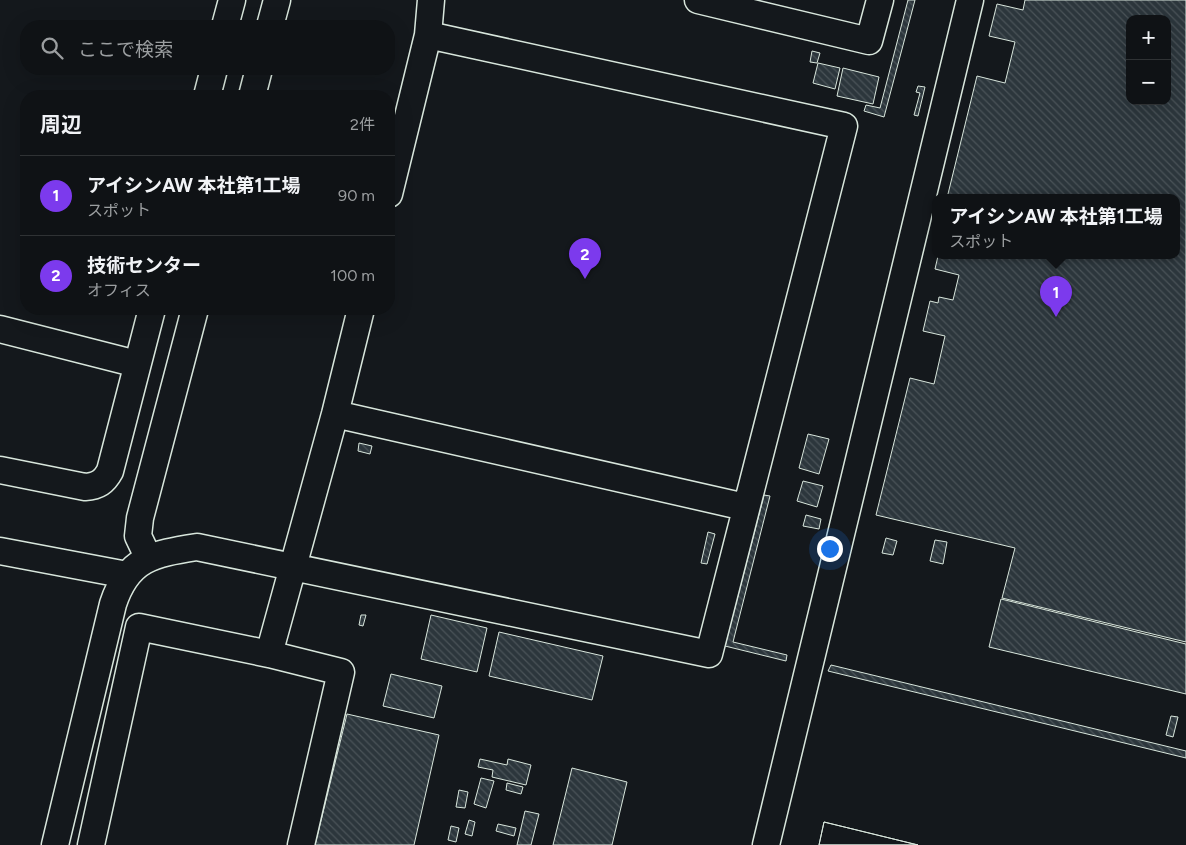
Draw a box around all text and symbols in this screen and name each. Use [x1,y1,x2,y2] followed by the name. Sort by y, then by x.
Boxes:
[1126,15,1171,105] map controls
[1126,15,1171,60] button: +
[20,20,395,75] search box
[38,34,66,62] icon: search
[78,38,173,61] text: ここで検索
[1126,60,1171,105] button: −
[40,112,82,137] text: 周辺
[350,115,375,134] text: 2件
[87,174,301,197] text: アイシンAW 本社第1工場
[53,186,59,205] text: 1
[338,186,375,205] text: 90 m
[932,194,1180,259] popup
[87,201,151,220] text: スポット
[949,205,1163,228] text: アイシンAW 本社第1工場
[949,232,1013,251] text: スポット
[569,238,601,279] pin: 2
[87,254,201,277] text: 技術センター
[51,266,61,285] text: 2
[330,266,375,285] text: 100 m
[1040,276,1072,317] pin: 1
[87,281,151,300] text: オフィス
[817,536,843,562] your location

